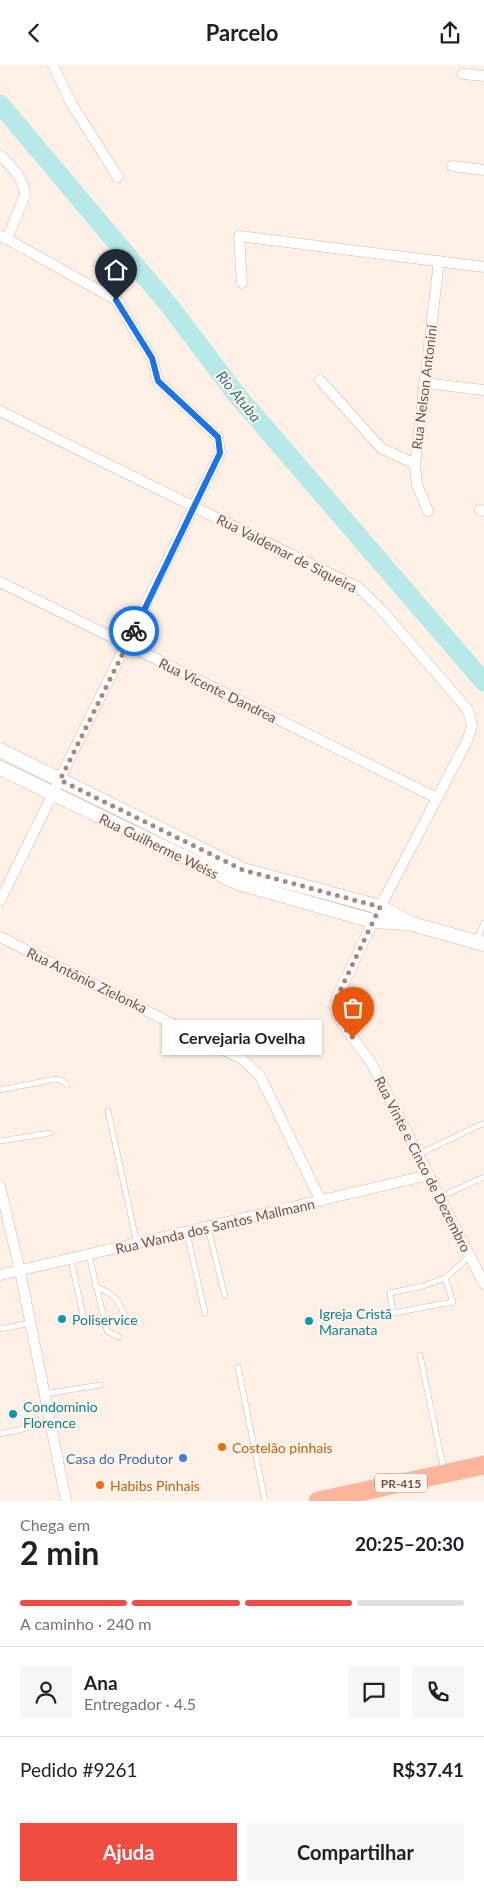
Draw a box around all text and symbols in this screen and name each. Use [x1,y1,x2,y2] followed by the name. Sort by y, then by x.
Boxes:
[20,19,48,47] icon: back
[206,19,278,46] text: Parcelo
[436,19,464,47] icon: share
[95,249,137,300] pin
[102,256,130,284] icon: home
[408,324,440,450] street label: Rua Nelson Antonini
[213,367,265,426] water label: Rio Atuba
[214,510,360,596] street label: Rua Valdemar de Siqueira
[109,606,159,656] courier
[120,617,148,645] icon: bike
[156,654,280,726] street label: Rua Vicente Dandrea
[97,810,221,882] street label: Rua Guilherme Weiss
[24,944,150,1016] street label: Rua Antônio Zielonka
[332,987,374,1038] pin
[339,994,367,1022] icon: bag
[163,1021,323,1055] callout: Cervejaria Ovelha
[179,1028,305,1047] text: Cervejaria Ovelha
[371,1073,475,1255] street label: Rua Vinte e Cinco de Dezembro
[114,1195,316,1257] street label: Rua Wanda dos Santos Mallmann
[319,1305,392,1338] place label: Igreja Cristã Maranata
[72,1311,138,1328] place label: Poliservice
[56,1313,68,1325] marker: Poliservice
[303,1315,315,1327] marker: Igreja Cristã Maranata
[23,1398,98,1431] place label: Condominio Florence
[7,1408,19,1420] marker: Condominio Florence
[232,1439,333,1456] place label: Costelão pinhais
[216,1441,228,1453] marker: Costelão pinhais
[66,1450,173,1467] place label: Casa do Produtor
[177,1452,189,1464] marker: Casa do Produtor
[375,1474,427,1493] road number: PR-415
[110,1477,200,1494] place label: Habibs Pinhais
[94,1479,106,1491] marker: Habibs Pinhais
[20,1515,90,1534] text: Chega em
[355,1532,464,1555] text: 20:25–20:30
[20,1533,99,1572] text: 2 min
[20,1614,151,1633] text: A caminho · 240 m
[20,1666,72,1718] button: person
[348,1666,400,1718] button: chat
[412,1666,464,1718] button: phone
[84,1671,118,1694] text: Ana
[84,1694,196,1713] text: Entregador · 4.5
[20,1758,138,1781] text: Pedido #9261
[392,1758,464,1781] text: R$37.41
[20,1823,237,1881] button: Ajuda
[247,1823,464,1881] button: Compartilhar

